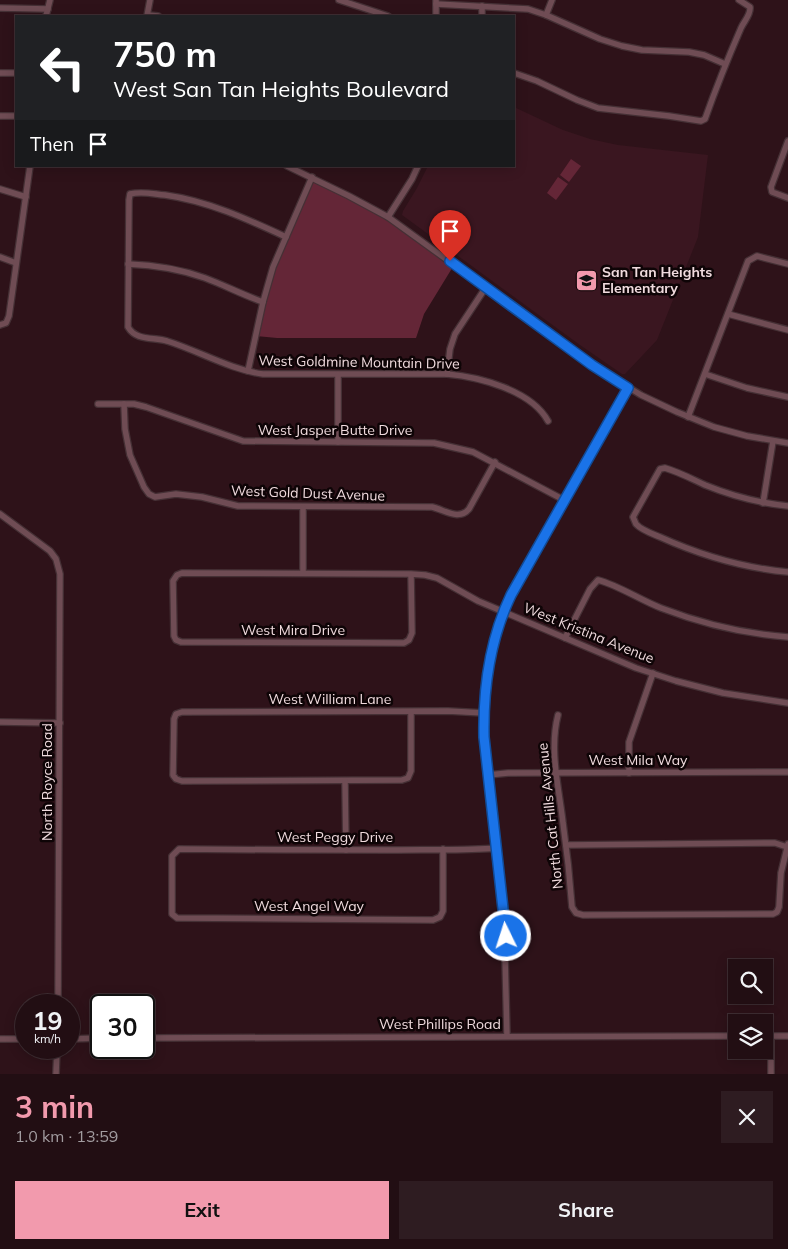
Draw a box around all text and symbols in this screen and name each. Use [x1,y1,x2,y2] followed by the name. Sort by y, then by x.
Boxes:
[113,32,217,76] text: 750 m
[30,35,95,100] icon: left
[113,75,449,103] text: West San Tan Heights Boulevard
[84,130,112,158] icon: arrive
[30,132,74,156] text: Then
[429,210,471,261] pin
[436,217,464,245] icon: arrive
[602,263,712,297] place label: San Tan Heights Elementary
[574,268,598,292] school or university icon: San Tan Heights Elementary
[258,351,460,373] street label: West Goldmine Mountain Drive
[258,421,412,439] street label: West Jasper Butte Drive
[231,481,385,505] street label: West Gold Dust Avenue
[521,599,657,667] street label: West Kristina Avenue
[241,621,345,639] street label: West Mira Drive
[269,690,391,708] street label: West William Lane
[38,723,56,841] street label: North Royce Road
[533,742,567,890] street label: North Cat Hills Avenue
[588,751,688,769] street label: West Mila Way
[277,828,393,846] street label: West Peggy Drive
[254,897,364,915] street label: West Angel Way
[479,909,531,961] position arrow
[728,959,773,1059] map controls
[728,959,773,1004] button: search
[90,994,155,1059] speed limit sign: 30
[32,1005,63,1036] text: 19
[728,1014,773,1059] button: layers
[379,1015,501,1033] street label: West Phillips Road
[34,1031,61,1046] text: km/h
[15,1088,94,1126] text: 3 min
[721,1091,773,1143] button: close
[15,1126,118,1146] text: 1.0 km · 13:59
[15,1181,389,1239] button: Exit
[399,1181,773,1239] button: Share

